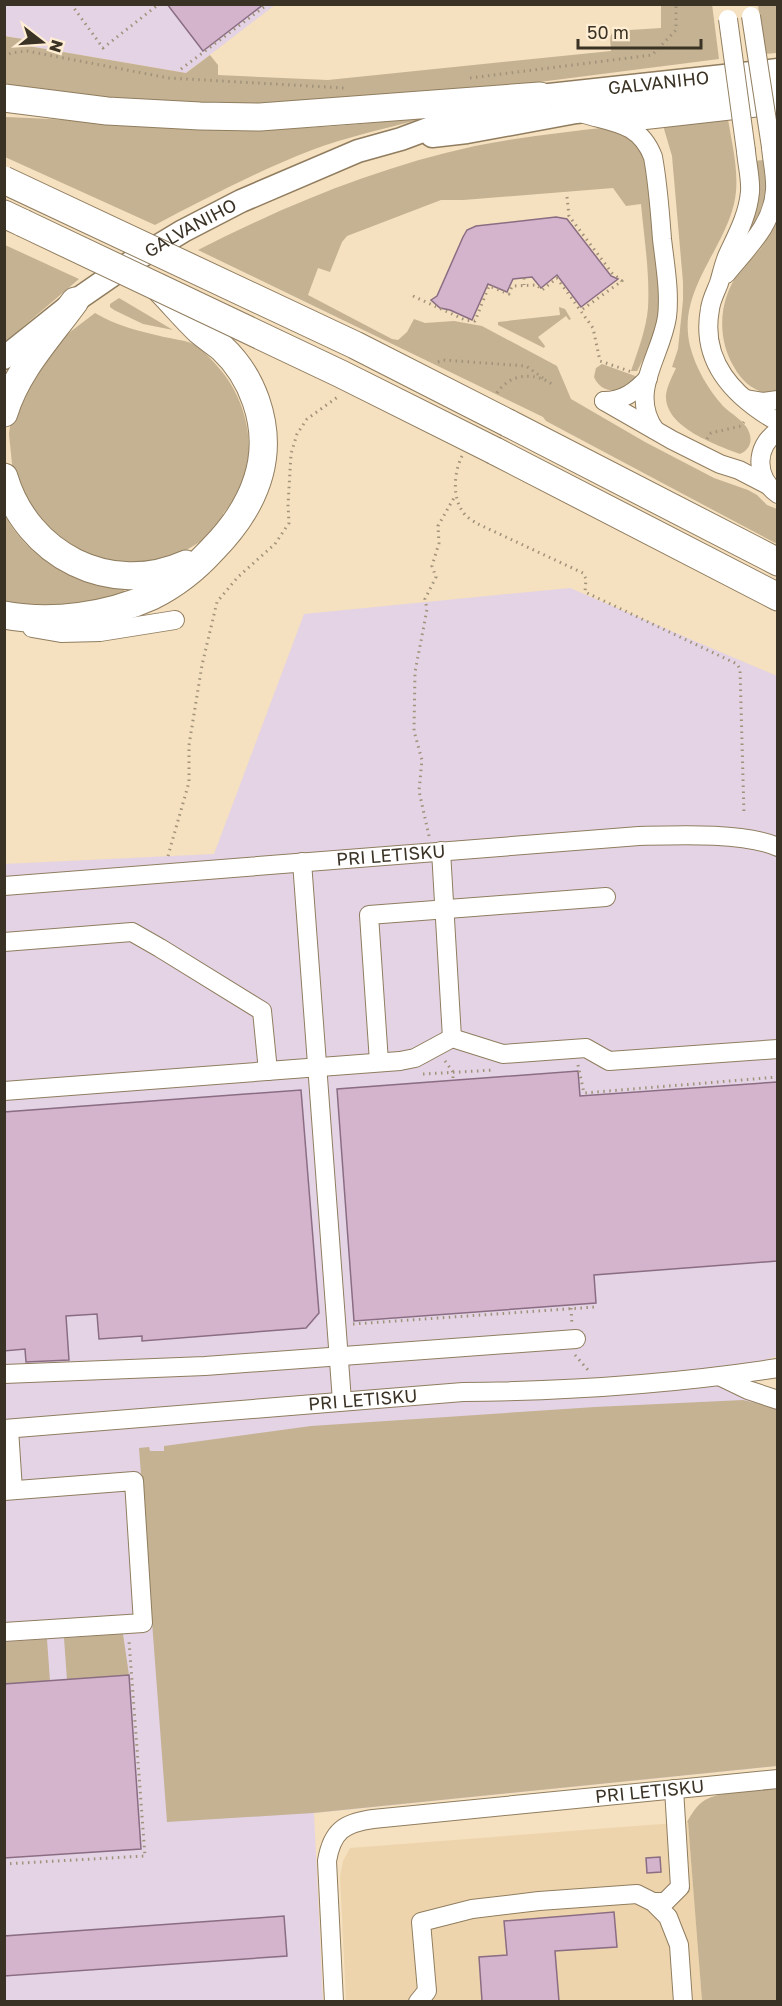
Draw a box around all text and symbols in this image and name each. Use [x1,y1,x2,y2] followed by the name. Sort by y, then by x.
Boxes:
[12,12,72,72] north arrow
[578,12,701,50] scale bar
[587,21,629,43] text: 50 m
[45,38,68,55] text: N
[607,66,710,99] street label: GALVANIHO
[140,193,240,262] street label: GALVANIHO
[335,839,446,870] street label: PRI LETISKU
[307,1384,418,1414] street label: PRI LETISKU
[594,1774,705,1807] street label: PRI LETISKU

